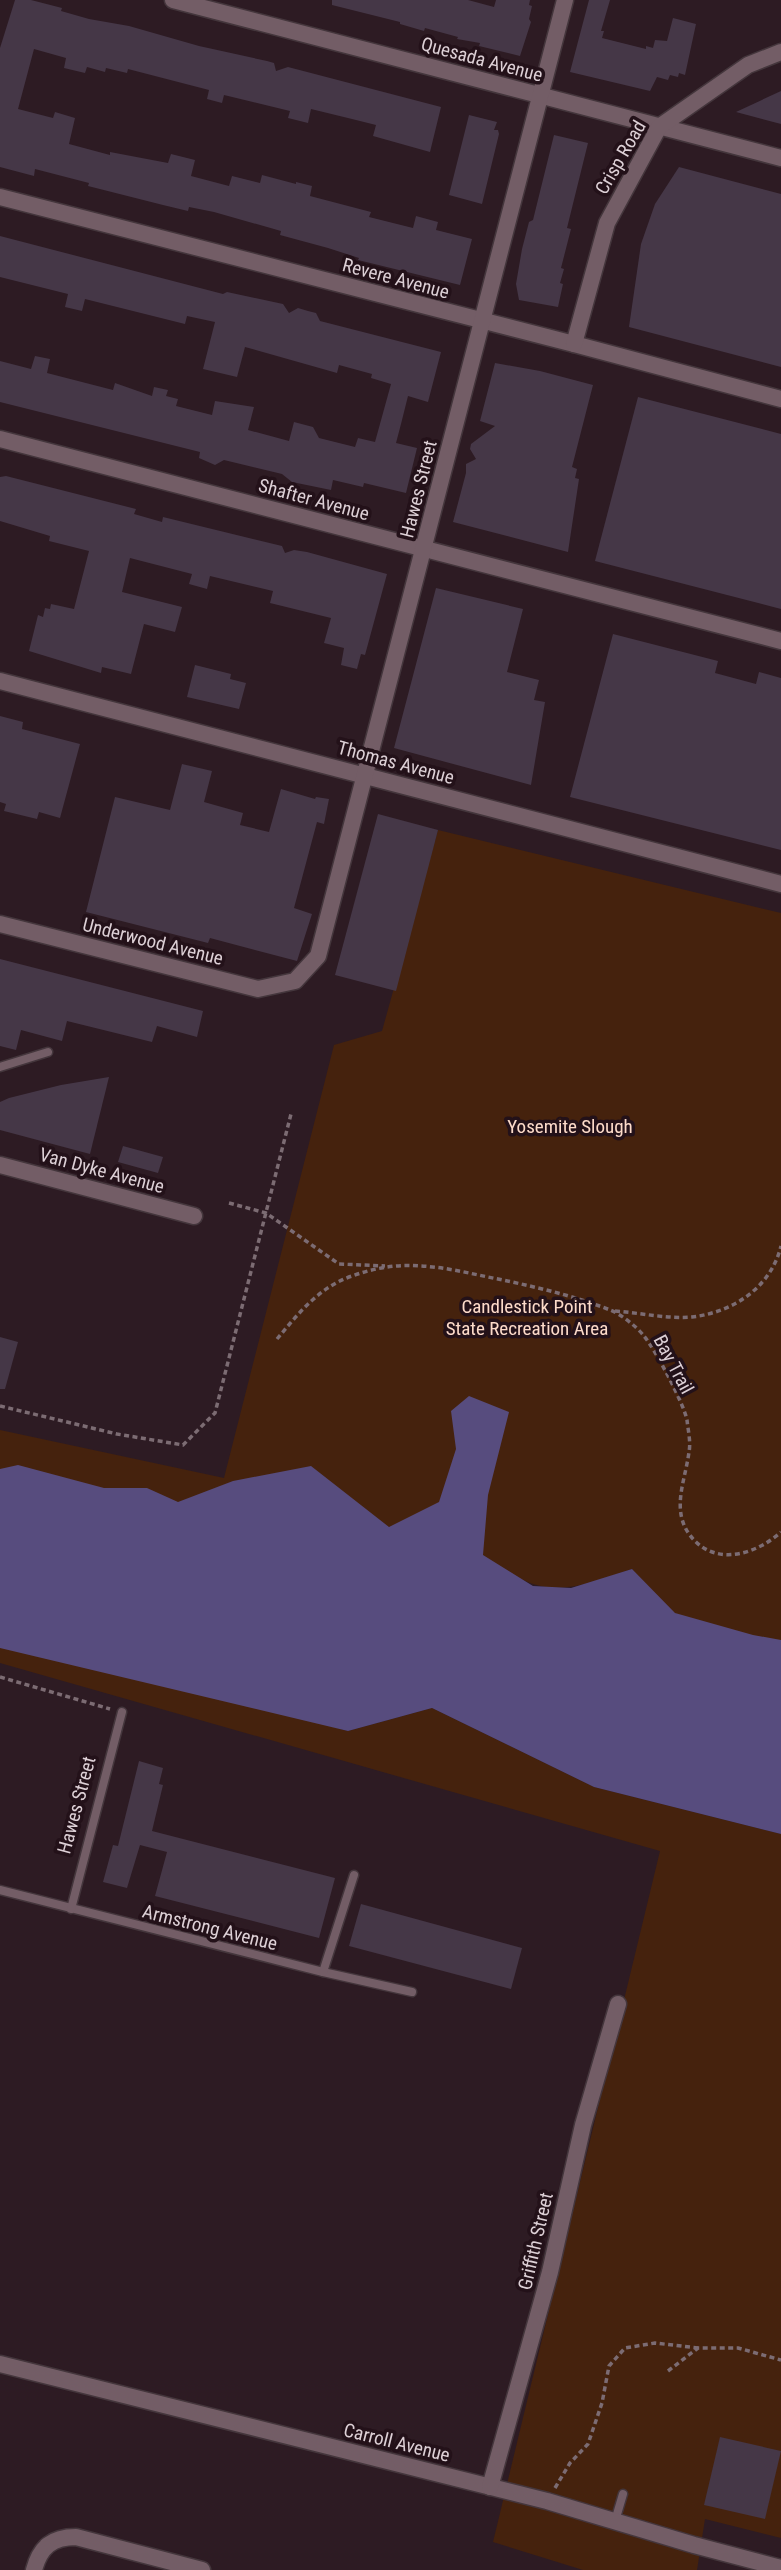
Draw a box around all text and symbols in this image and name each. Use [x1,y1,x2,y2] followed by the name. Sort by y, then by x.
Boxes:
[419,32,545,87] street label: Quesada Avenue
[590,116,651,198] street label: Crisp Road
[340,253,452,304] street label: Revere Avenue
[395,438,442,540] street label: Hawes Street
[256,474,372,525] street label: Shafter Avenue
[335,736,457,789] street label: Thomas Avenue
[80,913,226,970] street label: Underwood Avenue
[507,1115,633,1138] park label: Yosemite Slough
[37,1143,167,1198] street label: Van Dyke Avenue
[446,1295,608,1340] park label: Candlestick Point State Recreation Area
[648,1331,699,1398] street label: Bay Trail
[52,1754,100,1856] street label: Hawes Street
[140,1900,280,1955] street label: Armstrong Avenue
[513,2190,558,2292] street label: Griffith Street
[341,2418,452,2467] street label: Carroll Avenue

